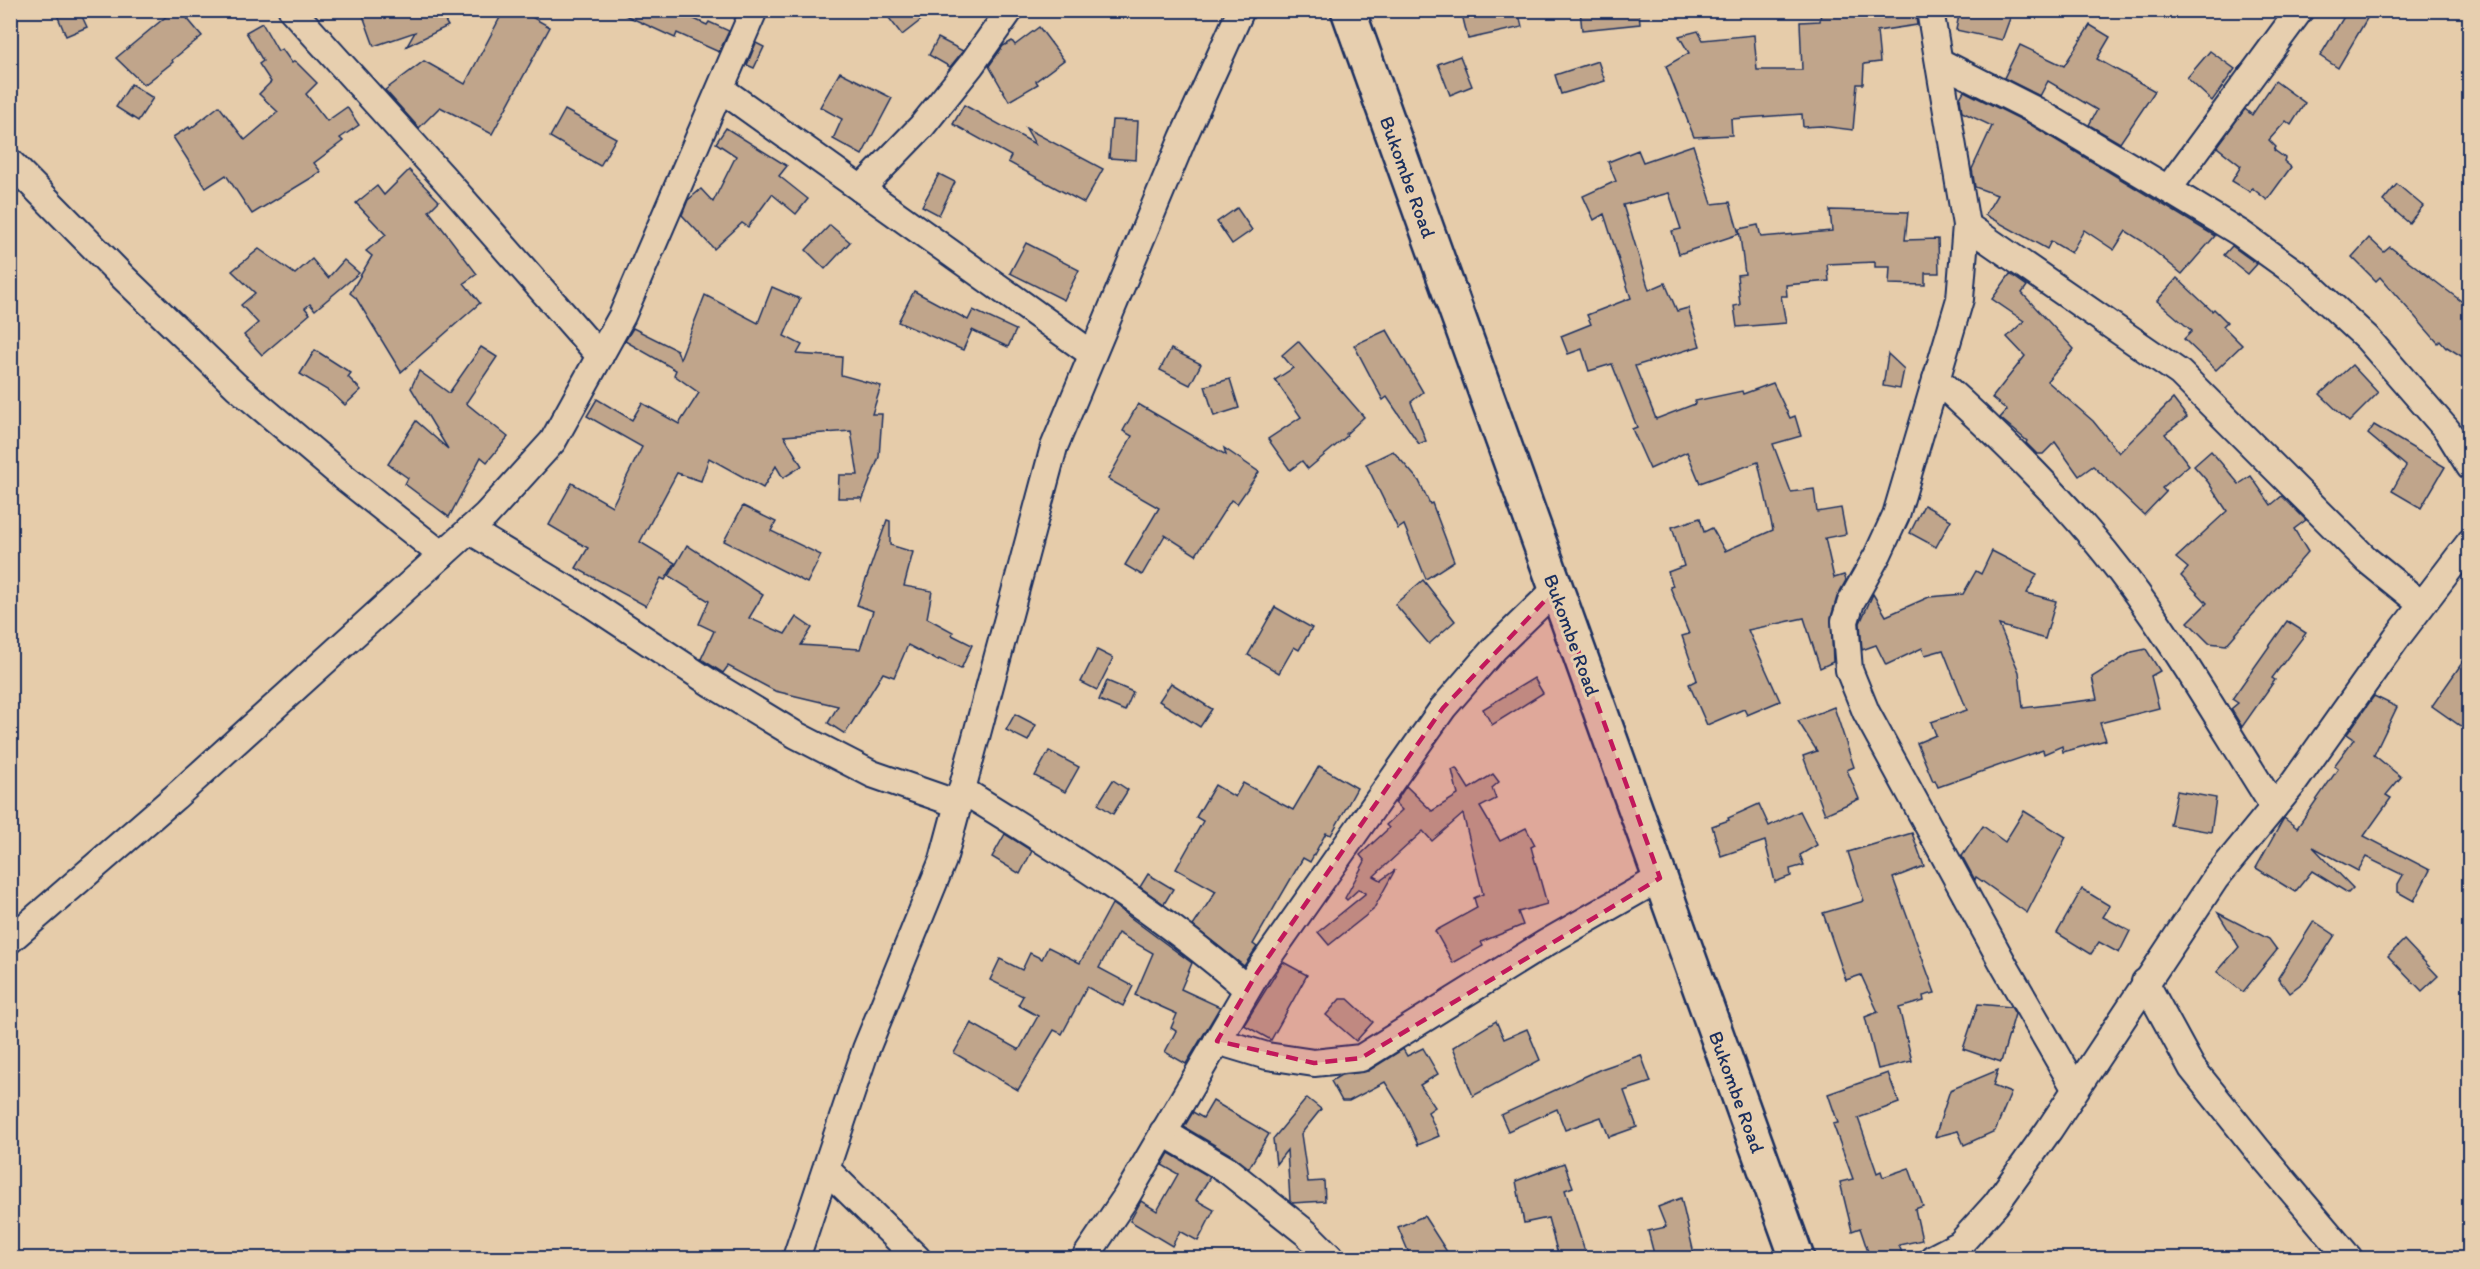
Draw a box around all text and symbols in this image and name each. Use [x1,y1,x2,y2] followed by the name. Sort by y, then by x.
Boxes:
[1375,113,1441,241] street label: Bukombe Road
[1539,571,1605,699] street label: Bukombe Road
[1704,1028,1770,1156] street label: Bukombe Road

